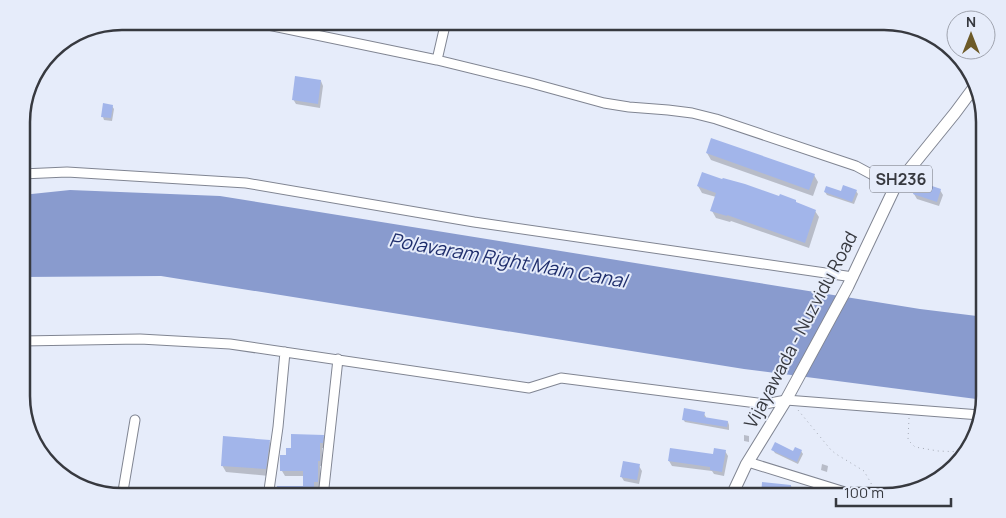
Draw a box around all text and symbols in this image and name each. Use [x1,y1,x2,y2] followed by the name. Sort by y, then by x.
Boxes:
[946,10,996,60] north arrow
[966,12,976,31] text: N
[870,165,932,192] road number: SH236
[387,226,631,294] water label: Polavaram Right Main Canal
[738,227,862,432] street label: Vijayawada - Nuzvidu Road
[836,476,951,508] scale bar
[844,482,884,503] text: 100 m

